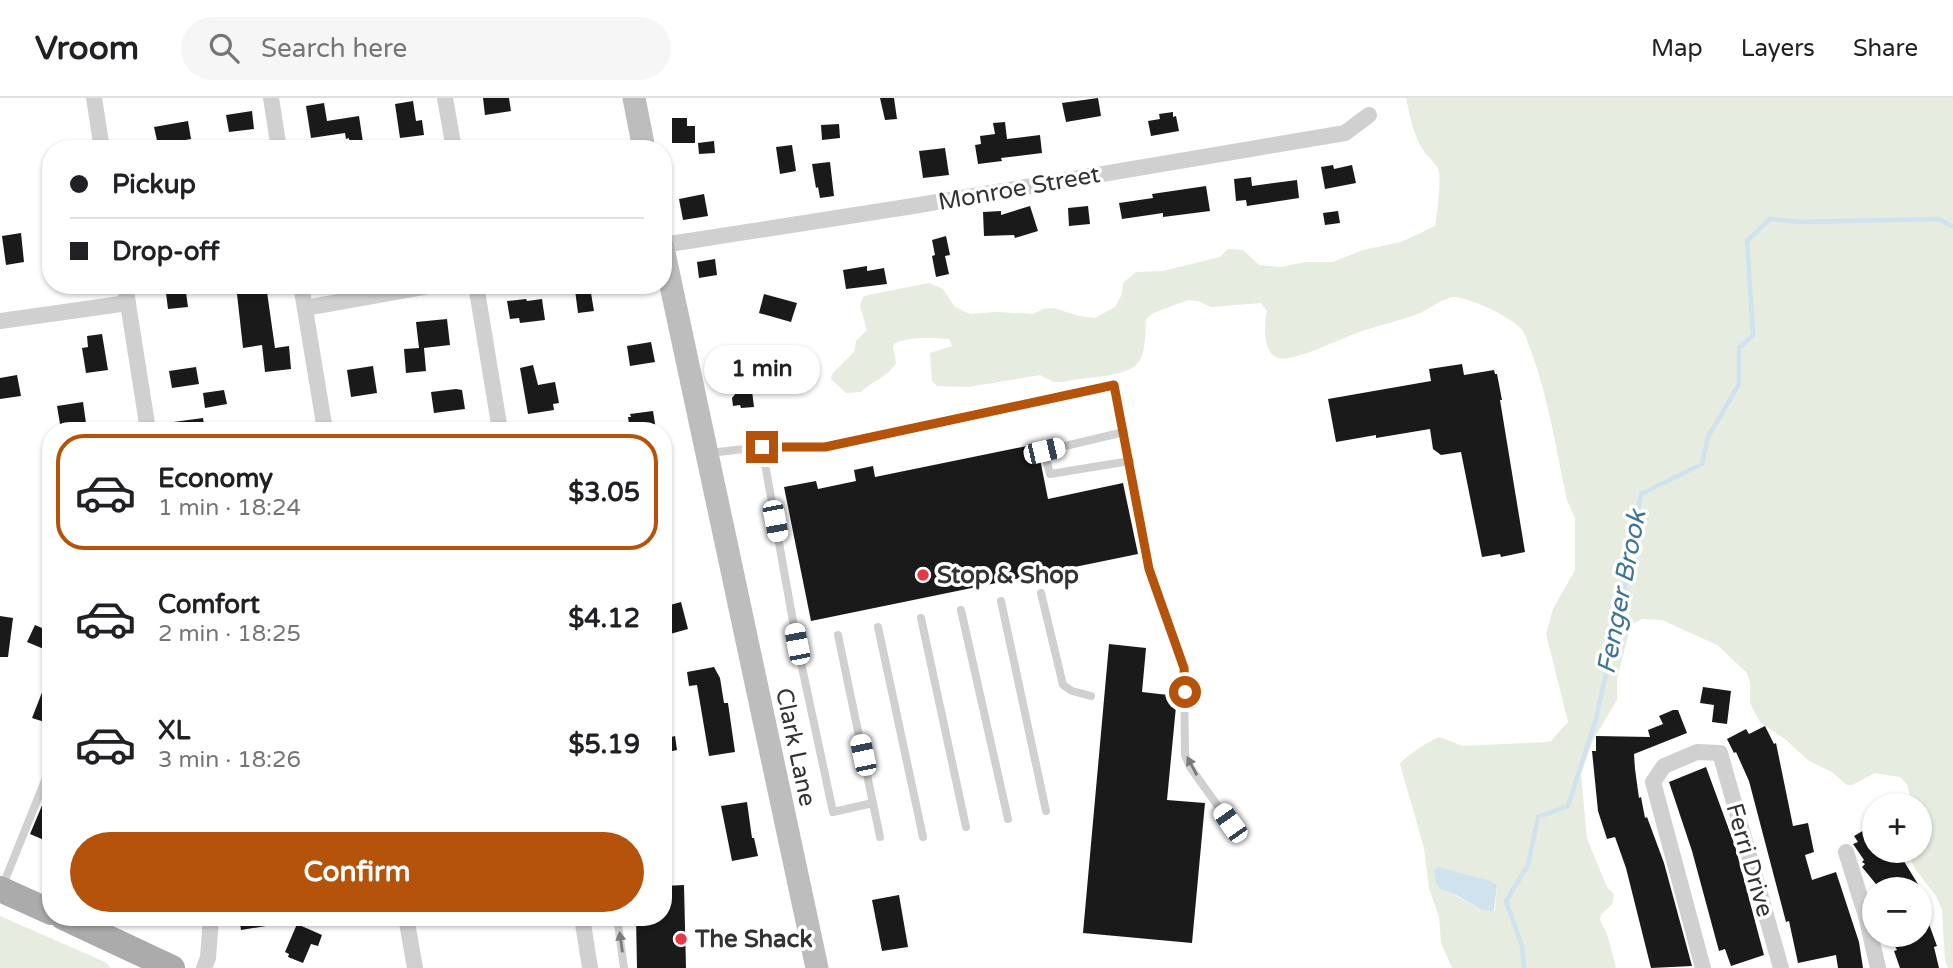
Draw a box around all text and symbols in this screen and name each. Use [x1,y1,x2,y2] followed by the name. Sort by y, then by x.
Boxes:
[181,17,671,80] search box
[35,29,139,68] text: Vroom
[205,29,243,67] icon: search
[261,33,407,64] text: Search here
[1651,34,1703,63] text: Map
[1741,34,1815,63] text: Layers
[1853,34,1918,63] text: Share
[936,160,1102,217] street label: Monroe Street
[112,169,196,200] text: Pickup
[112,236,219,267] text: Drop-off
[704,345,820,394] callout: 1 min
[731,355,793,383] text: 1 min
[746,431,778,463] route end
[1022,436,1067,466] car
[74,461,137,524] icon: car
[158,463,273,494] text: Economy
[568,477,640,508] text: $3.05
[158,494,301,522] text: 1 min · 18:24
[761,498,790,544] car
[1590,506,1653,677] water label: Fenger Brook
[937,561,1079,590] place label: Stop & Shop
[915,567,931,583] marker: Stop & Shop
[74,587,137,650] icon: car
[158,589,260,620] text: Comfort
[568,603,640,634] text: $4.12
[158,620,301,648] text: 2 min · 18:25
[783,621,812,667] car
[1169,676,1201,708] route start
[769,685,822,809] street label: Clark Lane
[74,713,137,776] icon: car
[158,715,190,746] text: XL
[568,729,640,760] text: $5.19
[849,732,878,778] car
[158,746,301,774] text: 3 min · 18:26
[1186,756,1198,776] one-way arrow
[1862,793,1932,947] map controls
[1862,793,1932,863] button: +
[1210,800,1251,846] car
[1719,800,1780,920] street label: Ferri Drive
[70,832,644,912] button: Confirm
[1862,877,1932,947] button: −
[694,925,812,954] place label: The Shack
[615,931,626,953] one-way arrow
[673,931,689,947] marker: The Shack

